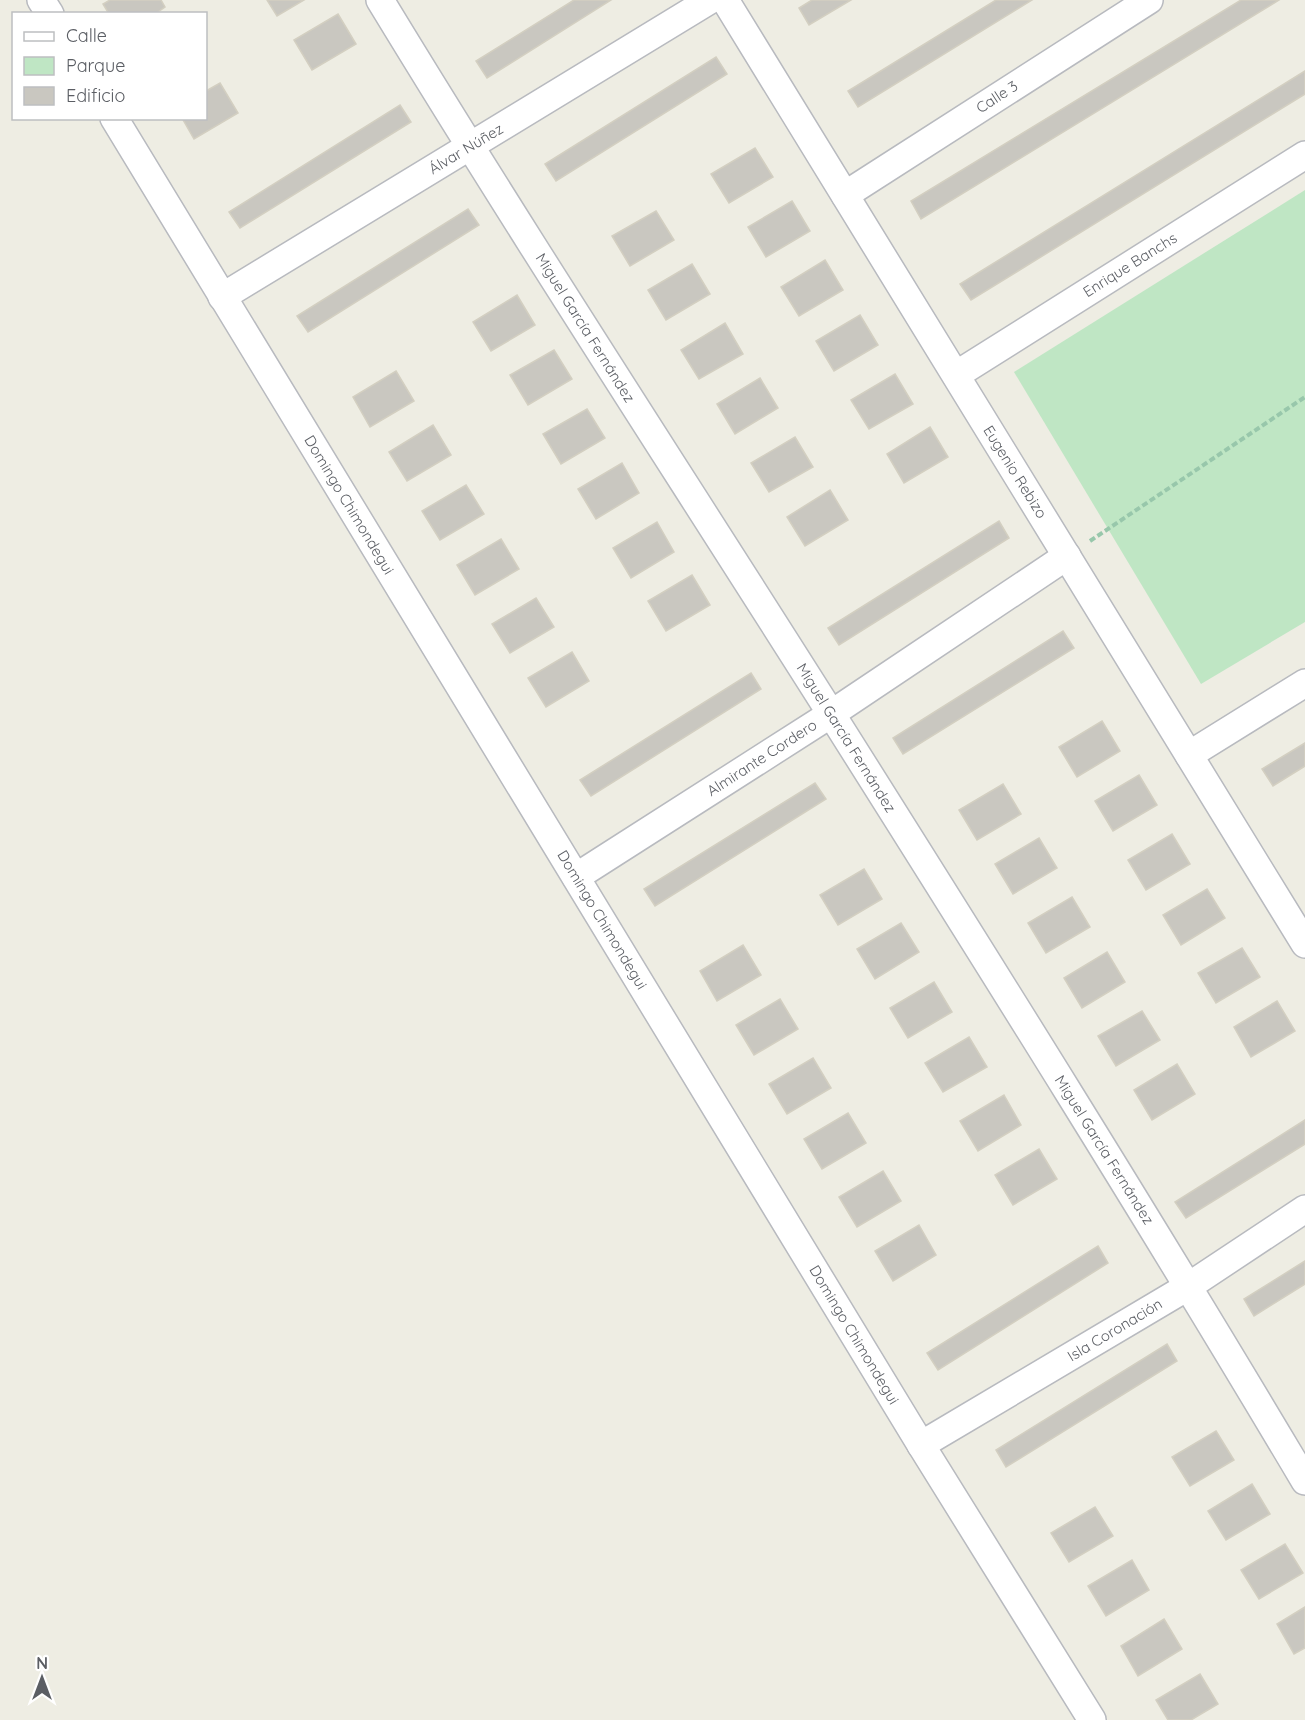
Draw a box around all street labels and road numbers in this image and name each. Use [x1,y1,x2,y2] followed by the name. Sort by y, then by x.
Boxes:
[972,76,1021,117] street label: Calle 3
[425,119,506,178] street label: Álvar Núñez
[1079,228,1180,301] street label: Enrique Banchs
[532,250,639,406] street label: Miguel García Fernández
[979,422,1052,522] street label: Eugenio Rebizo
[300,432,399,578] street label: Domingo Chimondegui
[793,660,900,816] street label: Miguel García Fernández
[703,715,820,800] street label: Almirante Cordero
[553,847,652,993] street label: Domingo Chimondegui
[1051,1072,1158,1228] street label: Miguel García Fernández
[805,1262,904,1408] street label: Domingo Chimondegui
[1064,1294,1166,1365] street label: Isla Coronación

